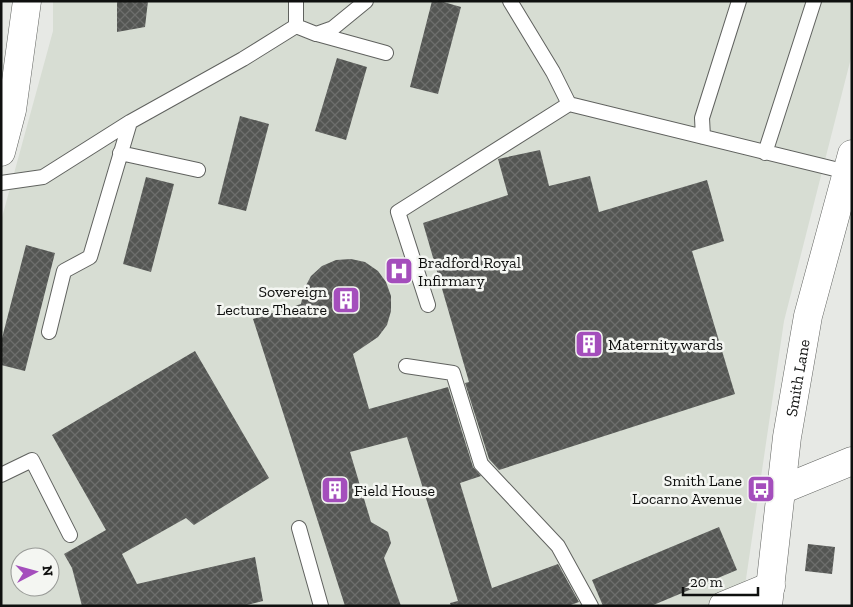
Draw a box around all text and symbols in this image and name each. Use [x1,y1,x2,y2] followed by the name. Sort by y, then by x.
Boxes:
[418,253,521,290] place label: Bradford Royal Infirmary
[384,256,414,286] hospital icon: Bradford Royal Infirmary
[217,282,328,319] place label: Sovereign Lecture Theatre
[331,285,361,315] building icon: Sovereign Lecture Theatre
[574,329,604,359] building icon: Maternity wards
[608,335,723,354] place label: Maternity wards
[782,338,814,418] street label: Smith Lane
[632,471,742,508] place label: Smith Lane Locarno Avenue
[746,474,776,504] bus stop icon: Smith Lane Locarno Avenue
[320,475,350,505] building icon: Field House
[354,481,435,500] place label: Field House
[10,547,60,597] north arrow
[683,564,758,596] scale bar
[38,565,56,577] text: N
[690,573,723,591] text: 20 m

